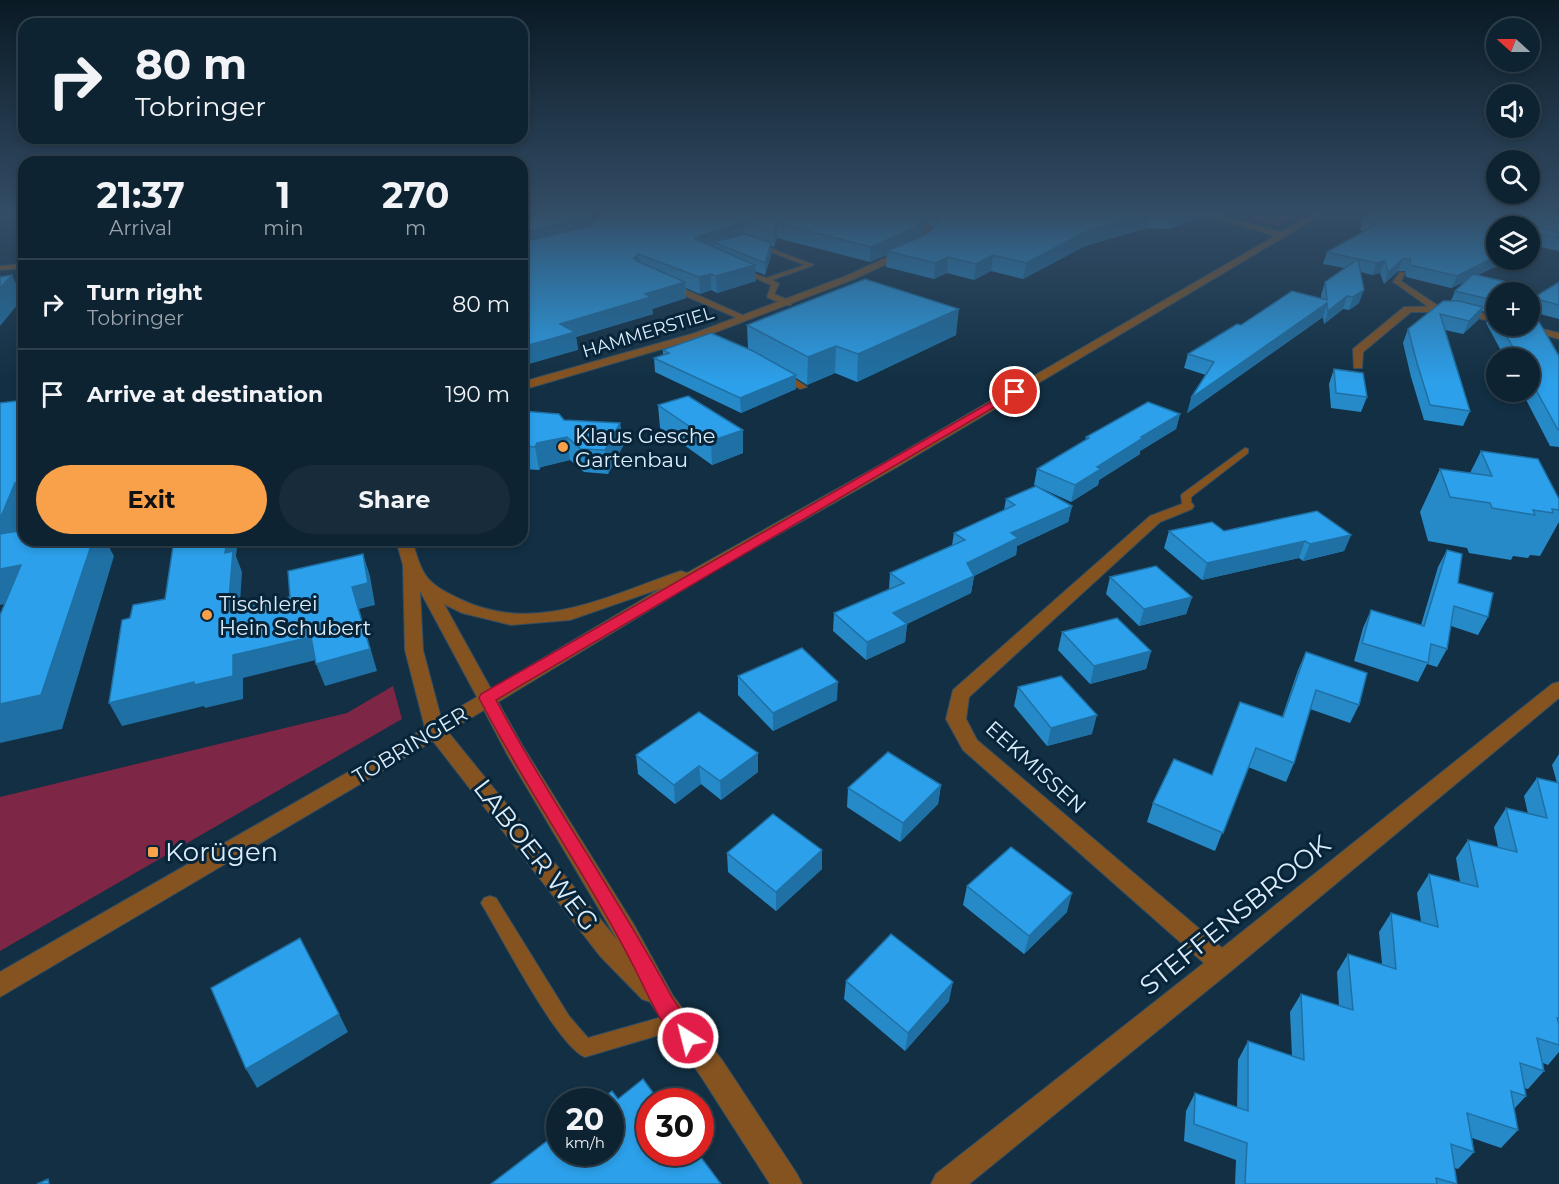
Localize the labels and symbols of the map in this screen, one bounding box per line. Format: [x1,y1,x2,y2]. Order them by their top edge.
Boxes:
north arrow [1486,18,1540,72]
street label: HAMMERSTIEL [580,301,717,362]
pin [989,366,1040,417]
place label: Klaus Gesche Gartenbau [575,423,716,472]
marker: Klaus Gesche Gartenbau [556,440,570,454]
place label: Tischlerei Hein Schubert [219,591,371,640]
marker: Tischlerei Hein Schubert [200,608,214,622]
street label: TOBRINGER [348,701,472,789]
street label: EEKMISSEN [981,715,1091,819]
street label: LABOER WEG [467,773,605,937]
street label: STEFFENSBROOK [1133,828,1337,1002]
place label: Korügen [165,836,278,868]
marker: Korügen [146,845,160,859]
position arrow [656,1006,720,1070]
speed limit sign: 30 [636,1088,714,1166]

